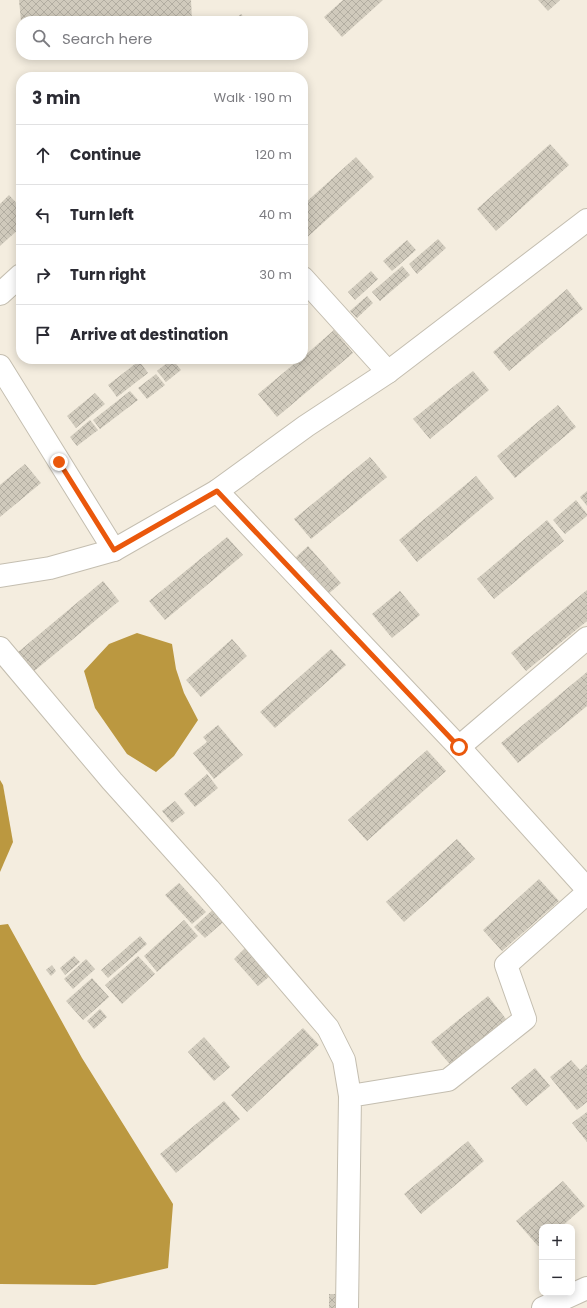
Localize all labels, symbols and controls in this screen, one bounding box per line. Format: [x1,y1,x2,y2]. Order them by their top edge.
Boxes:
search box [16,16,308,60]
icon: search [30,27,52,49]
text: Search here [62,28,152,49]
text: 3 min [32,86,80,110]
text: Walk · 190 m [214,88,292,107]
icon: ahead [32,144,54,166]
text: Continue [70,144,141,165]
text: 120 m [255,145,292,164]
icon: left [32,204,54,226]
text: Turn left [70,204,134,225]
text: 40 m [259,205,292,224]
icon: right [32,264,54,286]
text: Turn right [70,264,146,285]
text: 30 m [259,265,292,284]
icon: arrive [32,324,54,346]
text: Arrive at destination [70,324,228,345]
route end [50,453,68,471]
route start [450,738,468,756]
map controls [539,1224,575,1296]
button: + [539,1224,575,1260]
button: − [539,1260,575,1296]

